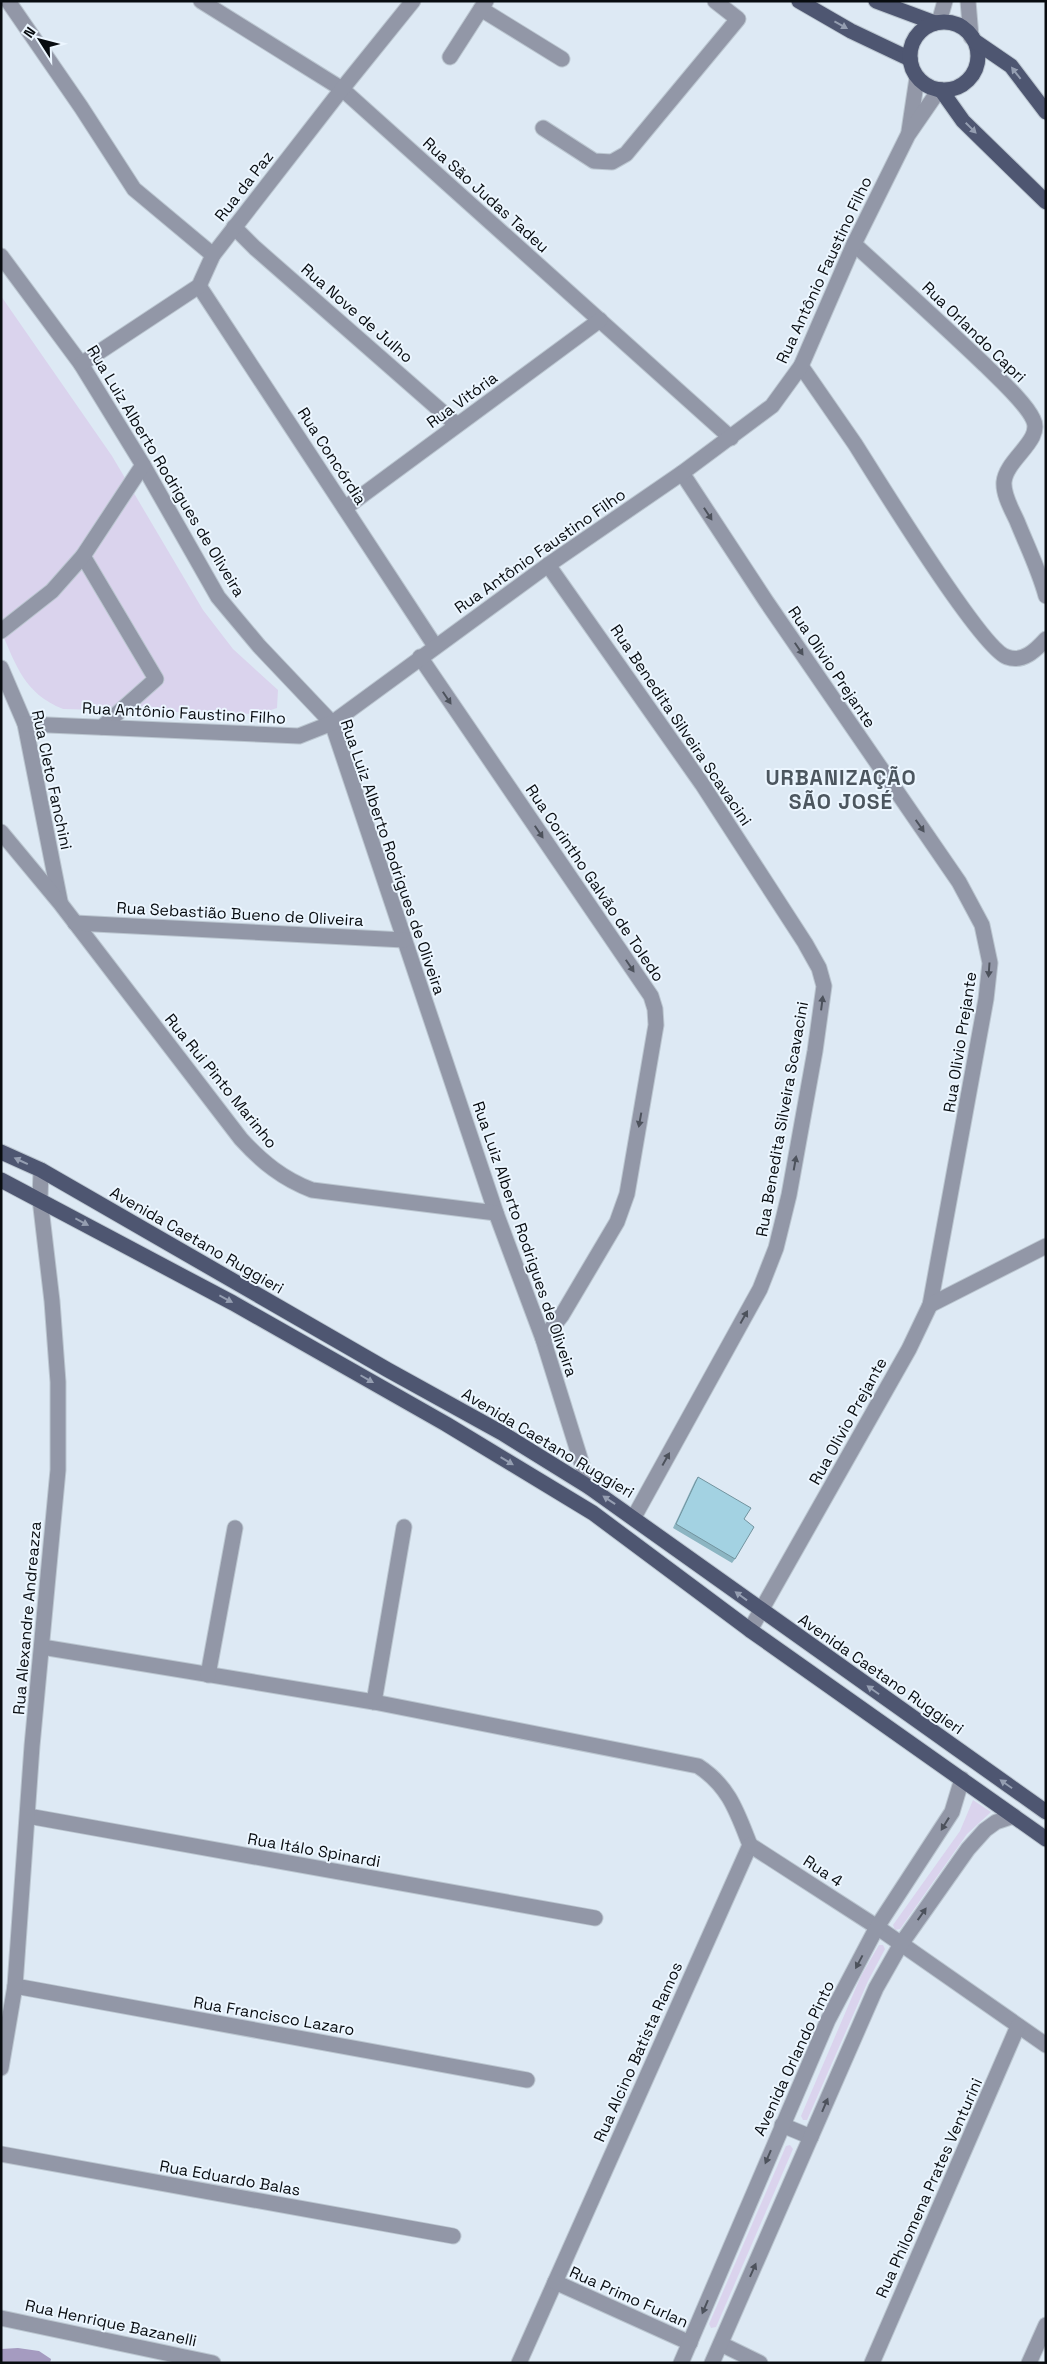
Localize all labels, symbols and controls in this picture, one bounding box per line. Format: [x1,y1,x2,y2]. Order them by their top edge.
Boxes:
north arrow [15,15,65,65]
one-way arrow [834,21,849,29]
text: N [19,23,40,41]
one-way arrow [1011,67,1022,80]
one-way arrow [965,122,977,134]
street label: Rua São Judas Tadeu [418,133,554,257]
street label: Rua da Paz [210,147,278,225]
street label: Rua Antônio Faustino Filho [771,173,877,367]
street label: Rua Nove de Julho [297,259,417,367]
street label: Rua Orlando Capri [917,277,1031,387]
street label: Rua Luiz Alberto Rodrigues de Oliveira [82,341,250,601]
street label: Rua Vitória [422,367,502,433]
street label: Rua Concórdia [293,403,371,509]
street label: Rua Antônio Faustino Filho [450,484,630,618]
one-way arrow [704,507,713,520]
street label: Rua Olivio Prejante [783,602,881,732]
street label: Rua Benedita Silveira Scavacini [606,620,756,830]
one-way arrow [794,642,803,656]
one-way arrow [443,691,452,704]
street label: Rua Antônio Faustino Filho [82,697,286,729]
street label: Rua Cleto Fanchini [27,708,77,852]
street label: Rua Luiz Alberto Rodrigues de Oliveira [336,716,450,998]
district label: URBANIZAÇÃO SÃO JOSÉ [765,764,917,815]
street label: Rua Corintho Galvão de Toledo [521,780,669,986]
one-way arrow [915,819,925,833]
one-way arrow [534,825,544,839]
street label: Rua Sebastião Bueno de Oliveira [116,897,364,931]
one-way arrow [625,959,635,973]
one-way arrow [985,962,993,978]
street label: Rua Olivio Prejante [938,970,982,1114]
one-way arrow [818,995,826,1011]
street label: Rua Benedita Silveira Scavacini [751,1000,813,1238]
street label: Rua Rui Pinto Marinho [160,1009,282,1153]
street label: Rua Luiz Alberto Rodrigues de Oliveira [468,1098,582,1380]
one-way arrow [635,1112,643,1128]
one-way arrow [791,1155,799,1171]
one-way arrow [14,1157,28,1165]
street label: Avenida Caetano Ruggieri [106,1182,288,1298]
one-way arrow [75,1218,90,1226]
one-way arrow [219,1294,232,1303]
one-way arrow [740,1310,749,1323]
street label: Rua Olivio Prejante [804,1354,892,1488]
one-way arrow [360,1375,374,1383]
street label: Avenida Caetano Ruggieri [458,1383,638,1503]
one-way arrow [662,1451,670,1466]
one-way arrow [501,1456,514,1465]
one-way arrow [603,1495,616,1505]
street label: Rua Alexandre Andreazza [8,1520,46,1716]
one-way arrow [735,1590,748,1601]
street label: Avenida Caetano Ruggieri [794,1609,968,1739]
one-way arrow [867,1685,880,1695]
one-way arrow [999,1779,1013,1789]
one-way arrow [940,1818,949,1831]
street label: Rua Itálo Spinardi [246,1828,382,1872]
street label: Rua 4 [799,1850,847,1892]
one-way arrow [917,1907,927,1921]
one-way arrow [854,1956,863,1969]
street label: Rua Alcino Batista Ramos [589,1959,687,2145]
street label: Avenida Orlando Pinto [749,1977,839,2139]
street label: Rua Francisco Lazaro [192,1991,356,2041]
street label: Rua Philomena Prates Venturini [871,2075,987,2301]
one-way arrow [821,2098,829,2112]
one-way arrow [764,2150,772,2164]
street label: Rua Eduardo Balas [158,2155,302,2201]
street label: Rua Primo Furlan [566,2261,692,2333]
one-way arrow [749,2263,757,2277]
street label: Rua Henrique Bazanelli [23,2295,199,2351]
one-way arrow [701,2300,709,2315]

